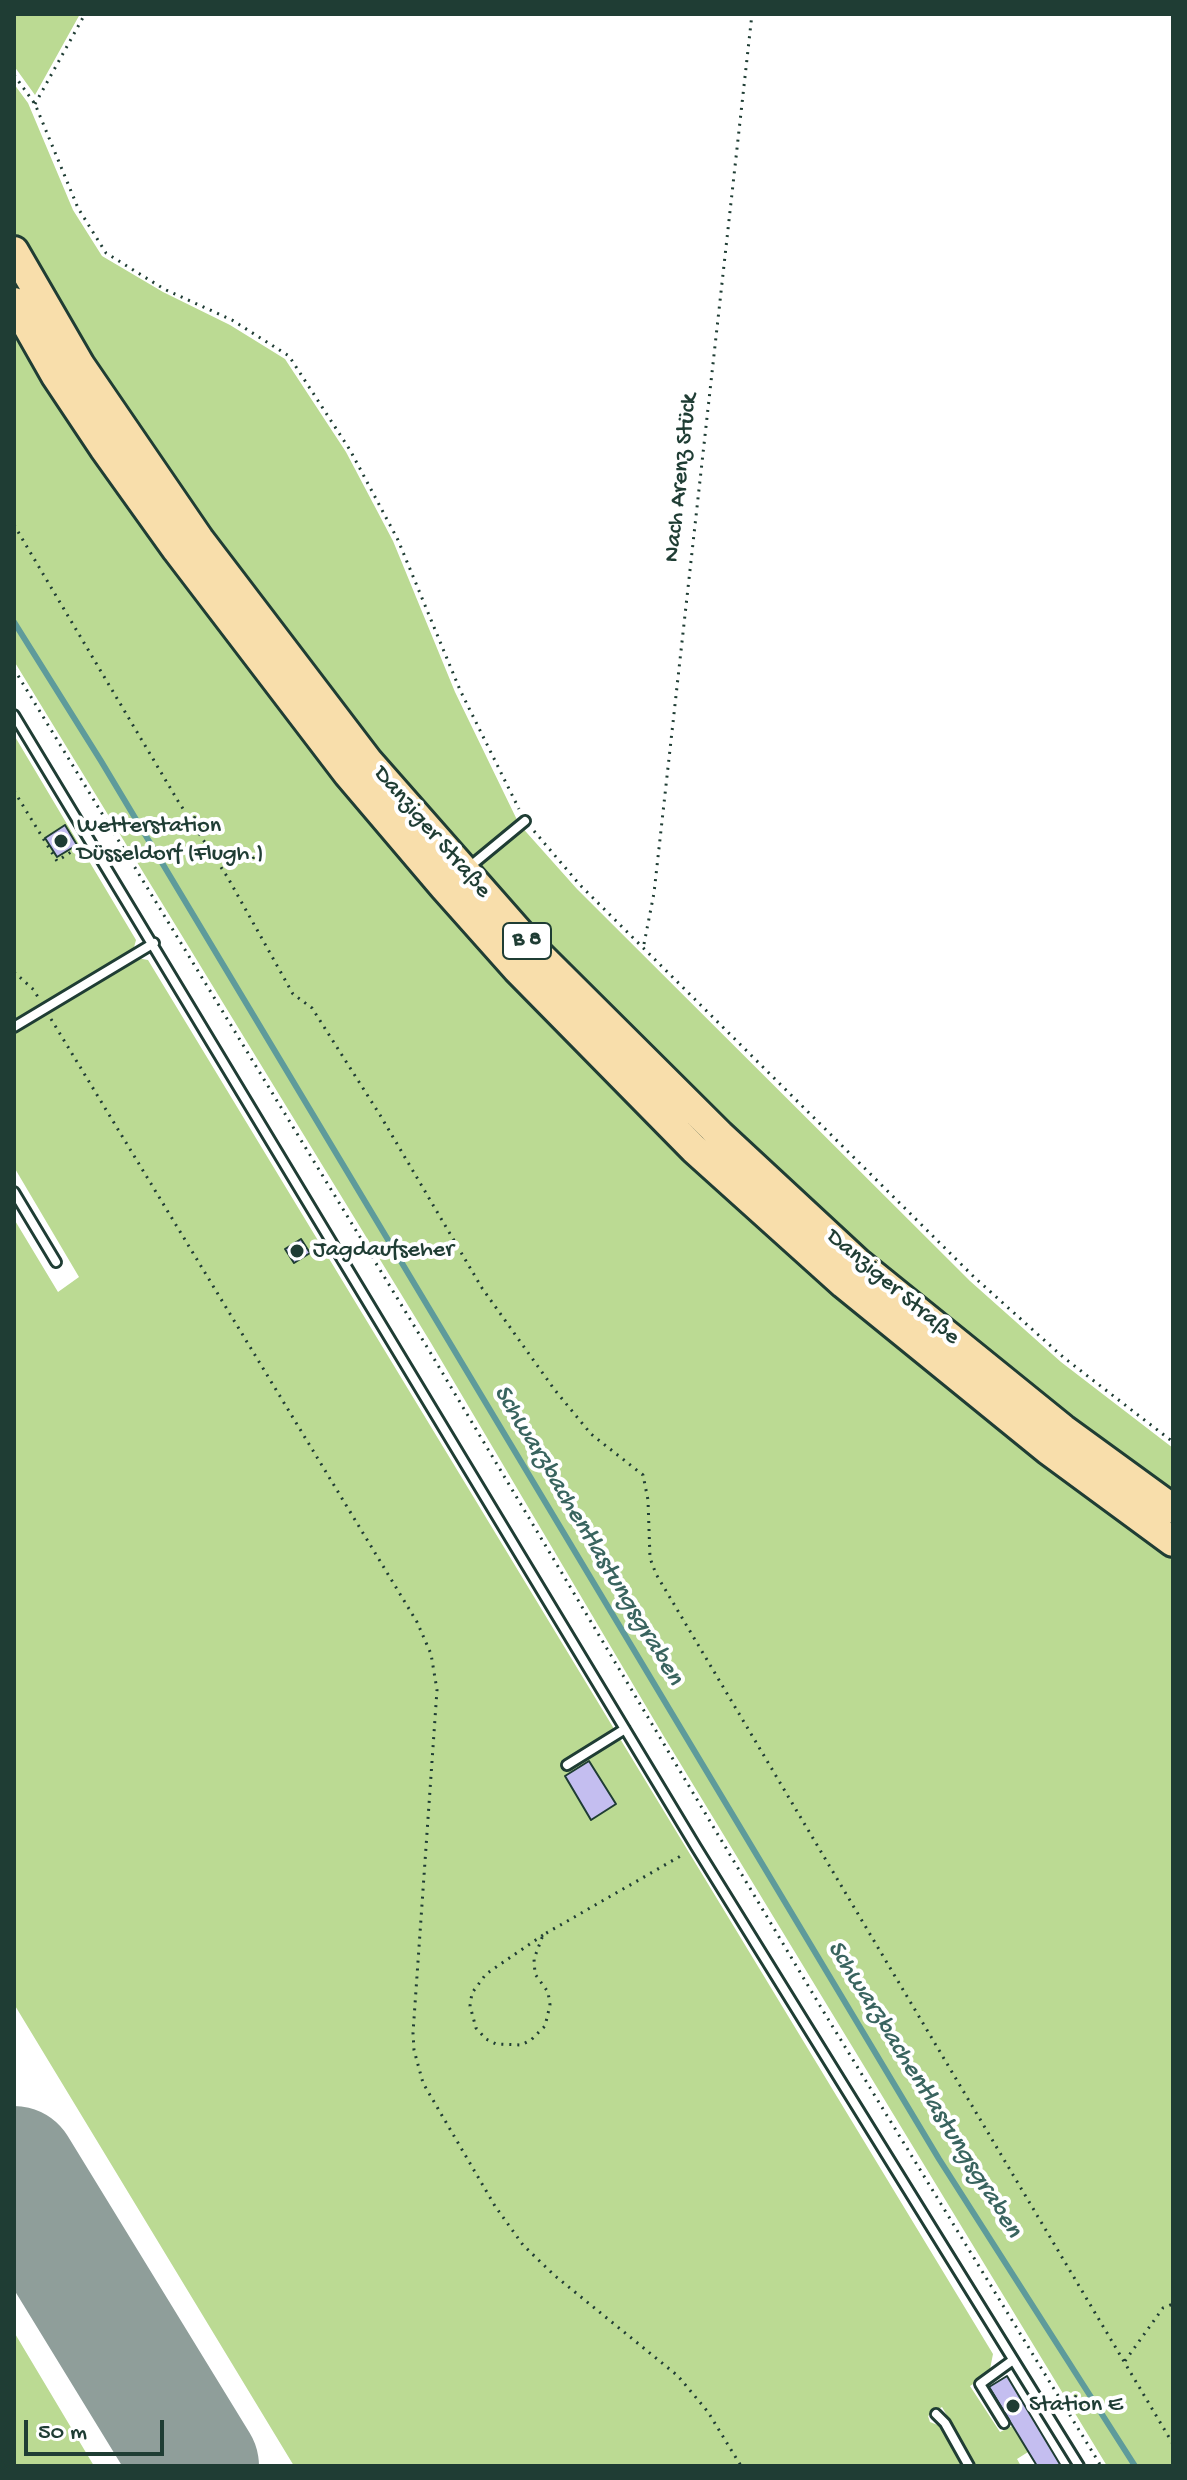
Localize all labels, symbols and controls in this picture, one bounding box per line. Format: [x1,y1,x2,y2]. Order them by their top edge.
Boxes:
street label: Nach Arenz Stück [659,392,705,564]
street label: Danziger Straße [366,761,496,905]
place label: Wetterstation Düsseldorf (Flugh.) [77,813,264,869]
marker: Wetterstation Düsseldorf (Flugh.) [52,832,70,850]
road number: B 8 [503,923,551,959]
street label: Danziger Straße [819,1224,965,1352]
place label: Jagdaufseher [313,1237,454,1265]
marker: Jagdaufseher [288,1242,306,1260]
water label: Schwarzbachentlastungsgraben [485,1380,689,1692]
water label: Schwarzbachentlastungsgraben [818,1936,1028,2244]
place label: Station E [1029,2392,1123,2420]
marker: Station E [1004,2397,1022,2415]
scale bar [28,2404,168,2454]
text: 50 m [38,2419,87,2448]

